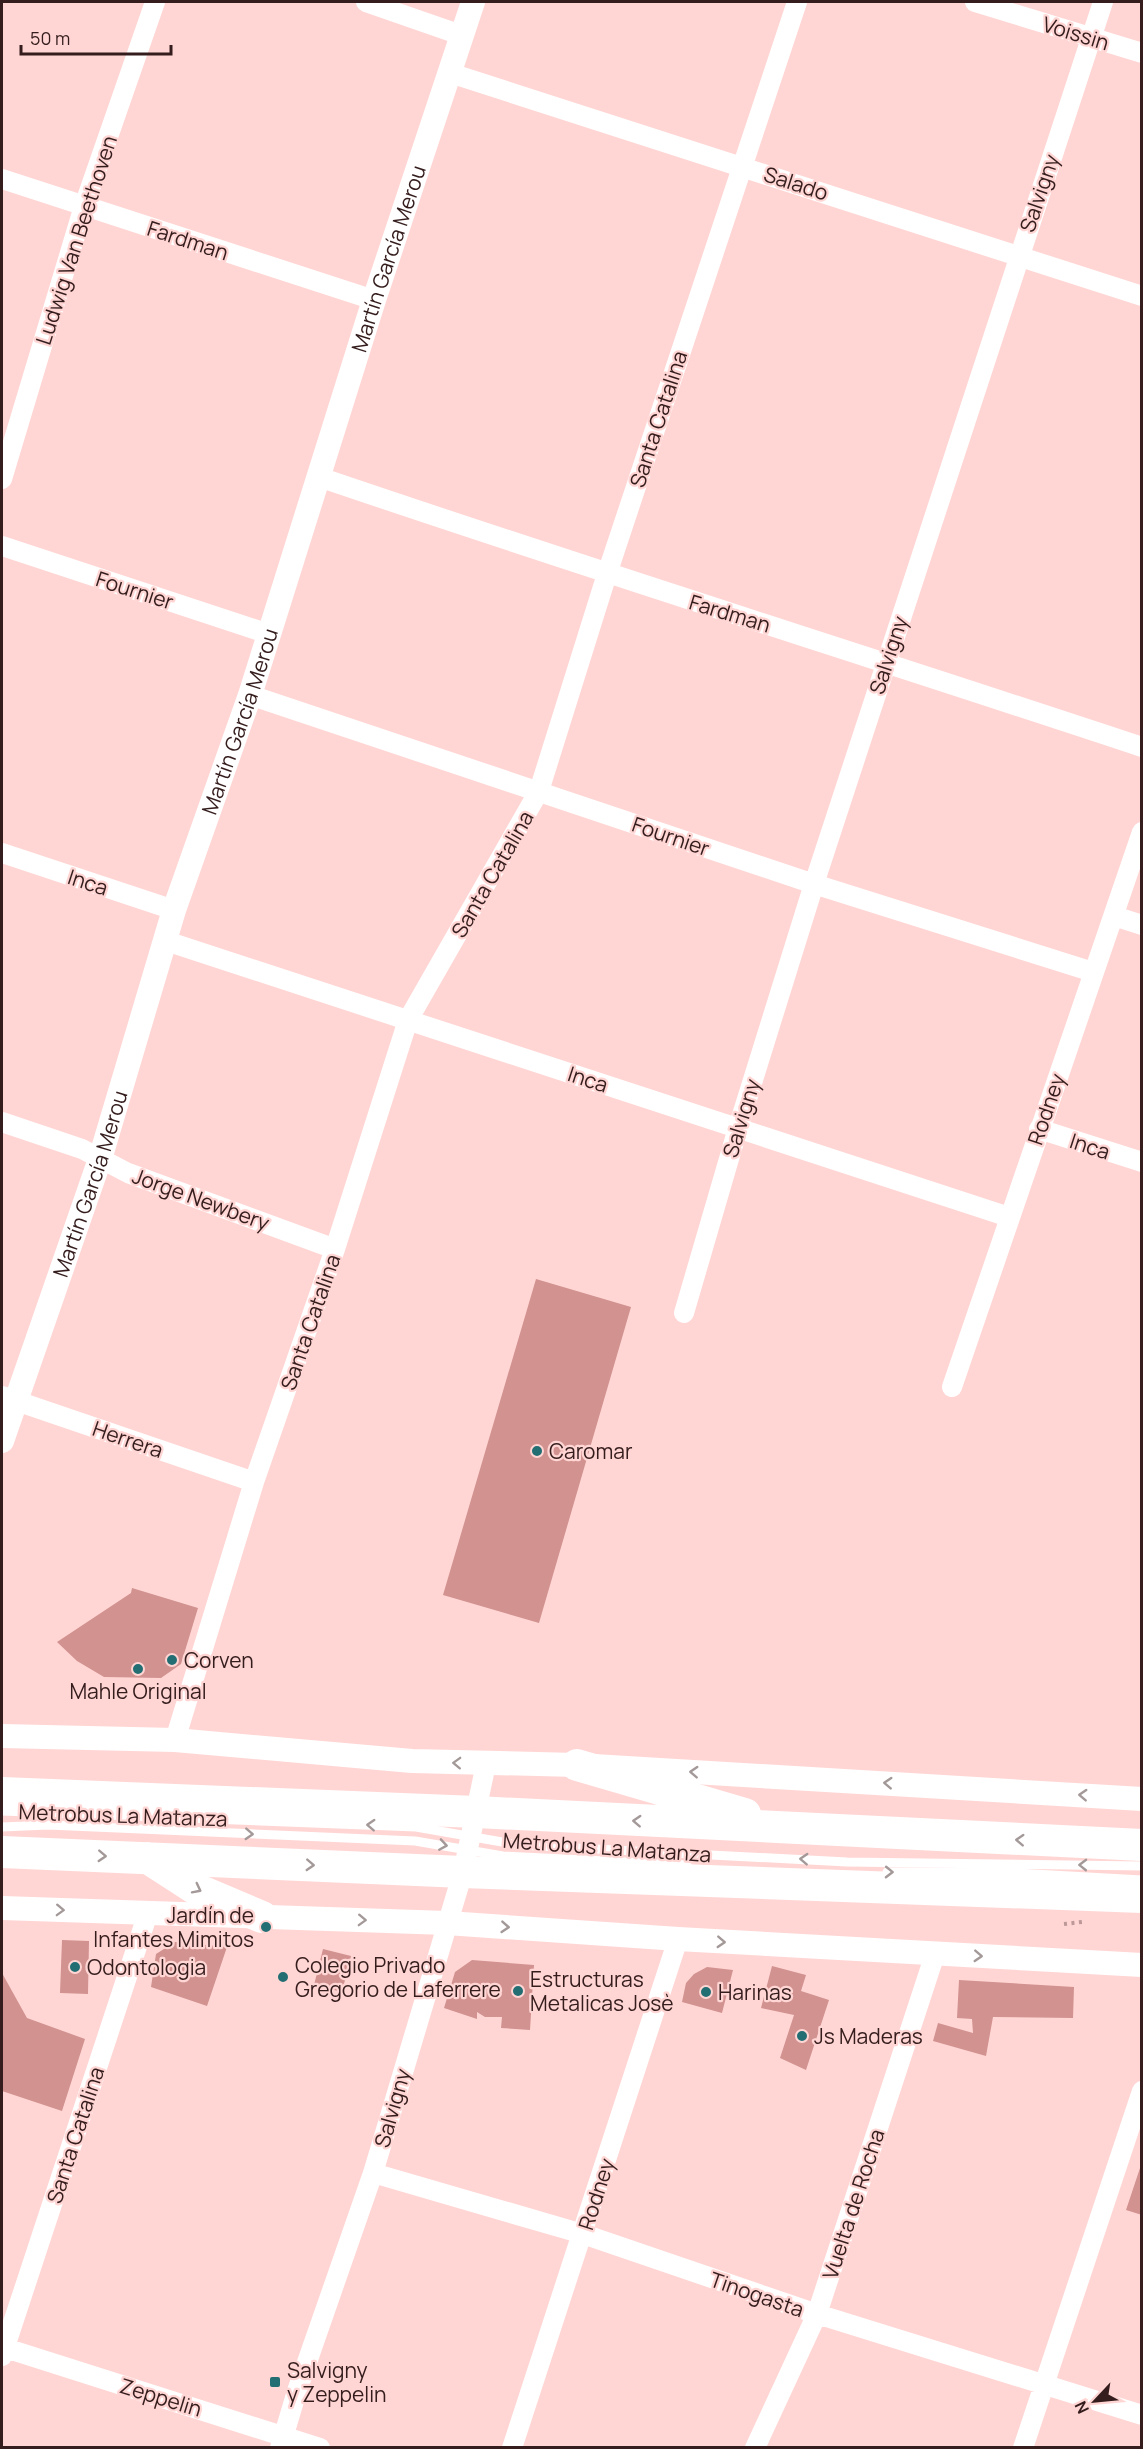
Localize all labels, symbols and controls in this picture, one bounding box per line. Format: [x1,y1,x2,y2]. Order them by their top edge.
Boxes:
street label: Voissin [1039,10,1113,56]
scale bar [21,18,171,56]
text: 50 m [30,26,70,50]
street label: Ludwig Van Beethoven [29,132,123,348]
street label: Salvigny [1013,150,1065,236]
street label: Salado [760,159,832,207]
street label: Martín García Merou [344,162,432,356]
street label: Fardman [144,214,232,266]
street label: Santa Catalina [623,347,693,491]
street label: Fournier [93,564,178,616]
street label: Fardman [686,587,774,639]
street label: Salvigny [862,612,914,698]
street label: Martín García Merou [195,625,284,818]
street label: Santa Catalina [444,805,540,943]
street label: Fournier [629,810,714,862]
street label: Inca [64,862,112,902]
street label: Inca [564,1059,612,1099]
street label: Rodney [1021,1070,1071,1148]
street label: Salvigny [716,1075,766,1161]
street label: Martín García Merou [46,1087,134,1281]
street label: Inca [1066,1126,1114,1166]
street label: Jorge Newbery [129,1161,273,1237]
street label: Santa Catalina [274,1250,346,1394]
street label: Herrera [89,1414,167,1464]
place label: Caromar [549,1437,633,1465]
marker: Caromar [530,1444,544,1458]
place label: Corven [184,1646,254,1674]
marker: Corven [165,1653,179,1667]
marker: Mahle Original [131,1662,145,1676]
place label: Mahle Original [69,1677,207,1705]
one-way arrow [453,1756,462,1769]
one-way arrow [689,1766,698,1779]
one-way arrow [884,1777,893,1790]
one-way arrow [1079,1789,1088,1802]
street label: Metrobus La Matanza [18,1797,228,1833]
one-way arrow [632,1814,641,1827]
one-way arrow [367,1819,376,1832]
street label: Metrobus La Matanza [502,1826,712,1868]
one-way arrow [244,1828,253,1841]
one-way arrow [1016,1833,1025,1846]
one-way arrow [439,1839,448,1851]
one-way arrow [97,1850,106,1862]
one-way arrow [800,1853,809,1866]
one-way arrow [306,1859,315,1872]
one-way arrow [1079,1859,1088,1871]
one-way arrow [884,1866,893,1878]
one-way arrow [190,1881,201,1893]
place label: Jardín de Infantes Mimitos [93,1901,254,1953]
one-way arrow [55,1904,64,1917]
one-way arrow [358,1914,367,1927]
marker: Jardín de Infantes Mimitos [259,1920,273,1934]
one-way arrow [501,1921,510,1934]
one-way arrow [716,1935,725,1948]
one-way arrow [974,1950,983,1963]
place label: Colegio Privado Gregorio de Laferrere [295,1951,501,2003]
place label: Odontologia [87,1953,206,1981]
marker: Odontologia [68,1960,82,1974]
place label: Estructuras Metalicas Josè [530,1965,674,2017]
marker: Colegio Privado Gregorio de Laferrere [276,1970,290,1984]
place label: Harinas [718,1978,792,2006]
marker: Estructuras Metalicas Josè [511,1984,525,1998]
marker: Harinas [699,1985,713,1999]
place label: Js Maderas [814,2022,923,2050]
marker: Js Maderas [795,2029,809,2043]
street label: Santa Catalina [40,2063,110,2207]
street label: Salvigny [367,2065,417,2151]
street label: Vuelta de Rocha [816,2125,890,2283]
street label: Rodney [571,2155,621,2233]
street label: Tinogasta [706,2265,808,2323]
place label: Salvigny y Zeppelin [287,2356,387,2408]
street label: Zeppelin [117,2371,205,2423]
north arrow [1065,2371,1125,2431]
marker: Salvigny y Zeppelin [268,2375,282,2389]
text: N [1069,2398,1094,2418]

